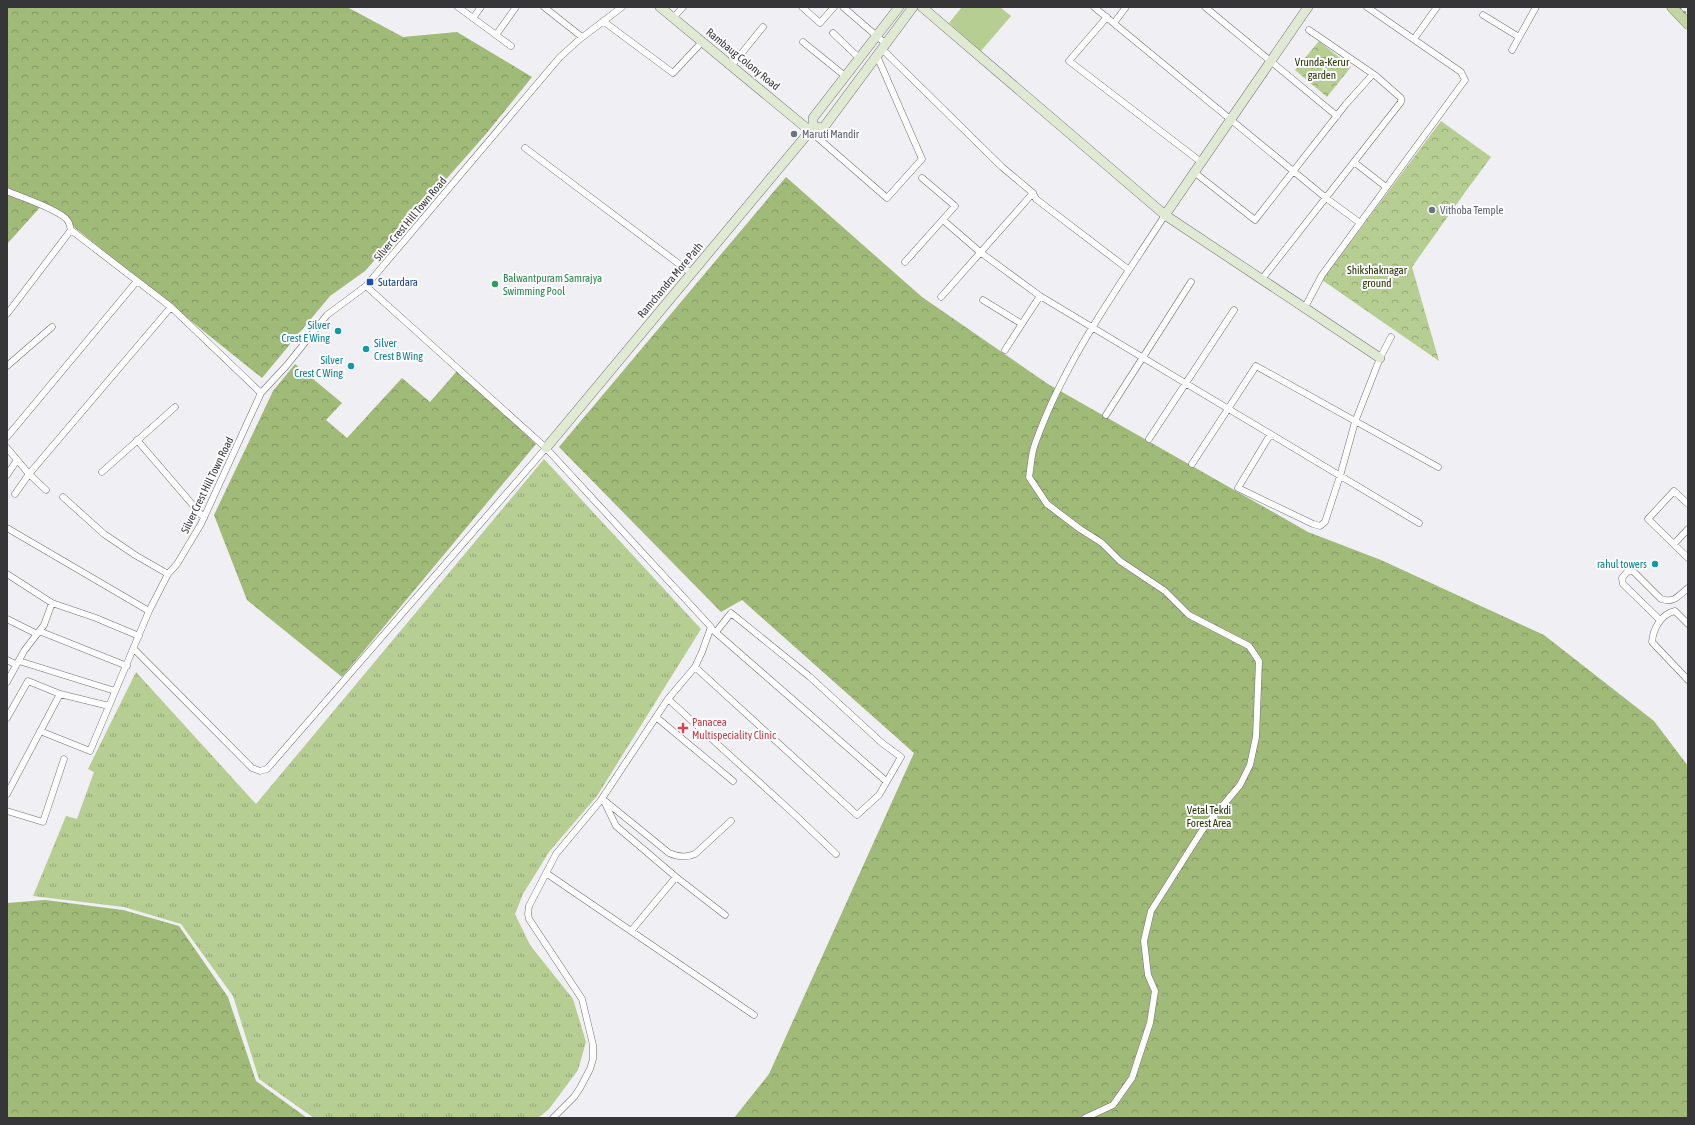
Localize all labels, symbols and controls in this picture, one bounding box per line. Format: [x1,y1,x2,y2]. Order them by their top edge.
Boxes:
street label: Rambaug Colony Road [704,26,782,92]
park label: Vrunda-Kerur garden [1295,56,1350,81]
place label: Maruti Mandir [802,128,860,140]
marker: Maruti Mandir [789,129,799,139]
street label: Silver Crest Hill Town Road [371,175,449,263]
place label: Vithoba Temple [1440,204,1504,216]
marker: Vithoba Temple [1427,205,1437,215]
street label: Ramchandra More Path [635,240,705,320]
park label: Shikshaknagar ground [1347,264,1408,289]
place label: Balwantpuram Samrajya Swimming Pool [503,272,602,297]
place label: Sutardara [378,276,418,288]
marker: Sutardara [365,277,375,287]
marker: Balwantpuram Samrajya Swimming Pool [490,279,500,289]
place label: Silver Crest E Wing [281,319,331,344]
marker: Silver Crest E Wing [333,326,343,336]
place label: Silver Crest B Wing [374,337,423,362]
marker: Silver Crest B Wing [361,344,371,354]
place label: Silver Crest C Wing [294,354,344,379]
marker: Silver Crest C Wing [346,361,356,371]
street label: Silver Crest Hill Town Road [178,435,236,535]
place label: rahul towers [1597,558,1647,570]
marker: rahul towers [1650,559,1660,569]
place label: Panacea Multispeciality Clinic [692,716,777,741]
marker: Panacea Multispeciality Clinic [677,722,689,734]
park label: Vetal Tekdi Forest Area [1187,804,1231,829]

